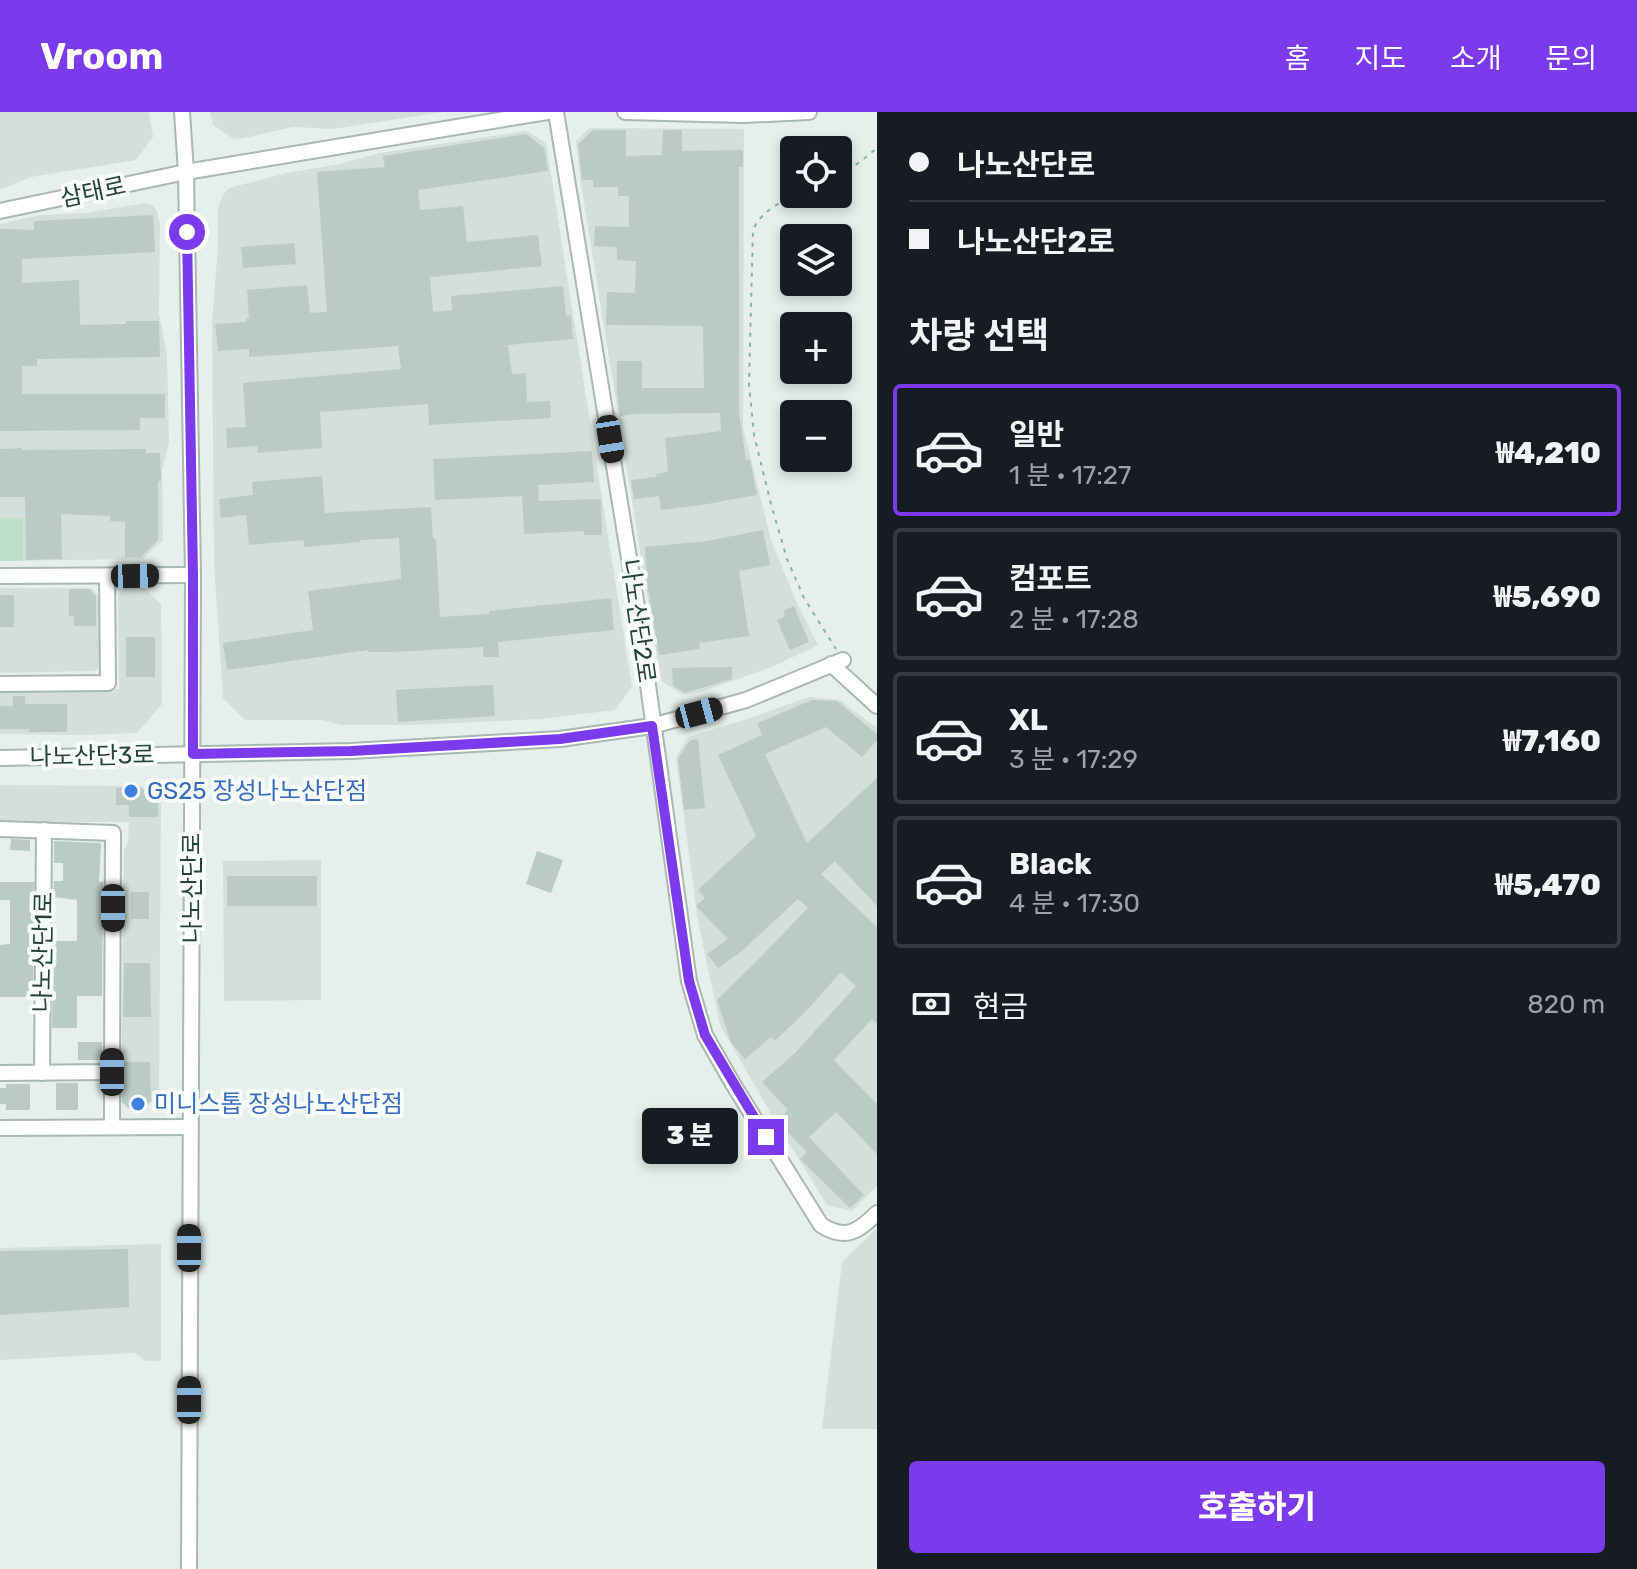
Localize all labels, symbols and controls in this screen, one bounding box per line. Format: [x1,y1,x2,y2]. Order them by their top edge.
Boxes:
text: Vroom [40,33,163,79]
text: 홈 [1285,42,1310,75]
text: 지도 [1354,42,1406,75]
text: 소개 [1450,42,1501,75]
text: 문의 [1545,42,1597,75]
map controls [780,136,852,472]
button: locate [780,136,852,208]
text: 나노산단로 [957,147,1095,183]
street label: 삼태로 [58,171,128,213]
route start [169,214,205,250]
button: layers [780,224,852,296]
text: 나노산단2로 [957,224,1115,260]
button: + [780,312,852,384]
text: 차량 선택 [909,314,1049,357]
button: − [780,400,852,472]
car [594,413,626,465]
icon: car [913,414,985,486]
text: 일반 [1009,417,1064,453]
text: ₩4,210 [1496,435,1601,471]
text: 1 분 · 17:27 [1009,460,1131,491]
street label: 나노산단2로 [615,557,661,685]
icon: car [913,558,985,630]
text: 컴포트 [1009,561,1092,597]
car [111,564,159,588]
text: ₩5,690 [1493,579,1601,615]
text: 2 분 · 17:28 [1009,604,1139,635]
car [673,695,725,731]
icon: car [913,702,985,774]
text: XL [1009,702,1048,738]
text: ₩7,160 [1503,723,1601,759]
street label: 나노산단3로 [29,741,155,771]
text: 3 분 · 17:29 [1009,744,1138,775]
place label: GS25 장성나노산단점 [147,777,367,805]
marker: GS25 장성나노산단점 [122,782,140,800]
street label: 나노산단로 [178,833,206,943]
icon: car [913,846,985,918]
text: Black [1009,846,1092,882]
text: ₩5,470 [1495,867,1601,903]
car [101,884,125,932]
text: 4 분 · 17:30 [1009,888,1140,919]
street label: 나노산단1로 [28,891,58,1013]
icon: cash [909,982,953,1026]
text: 현금 [973,989,1028,1025]
text: 820 m [1527,989,1605,1020]
car [100,1048,124,1096]
place label: 미니스톱 장성나노산단점 [154,1090,403,1118]
marker: 미니스톱 장성나노산단점 [129,1095,147,1113]
callout: 3 분 [642,1109,738,1165]
route end [748,1119,784,1155]
text: 3 분 [667,1120,713,1151]
car [177,1224,201,1272]
car [177,1376,201,1424]
button: 호출하기 [909,1461,1605,1553]

